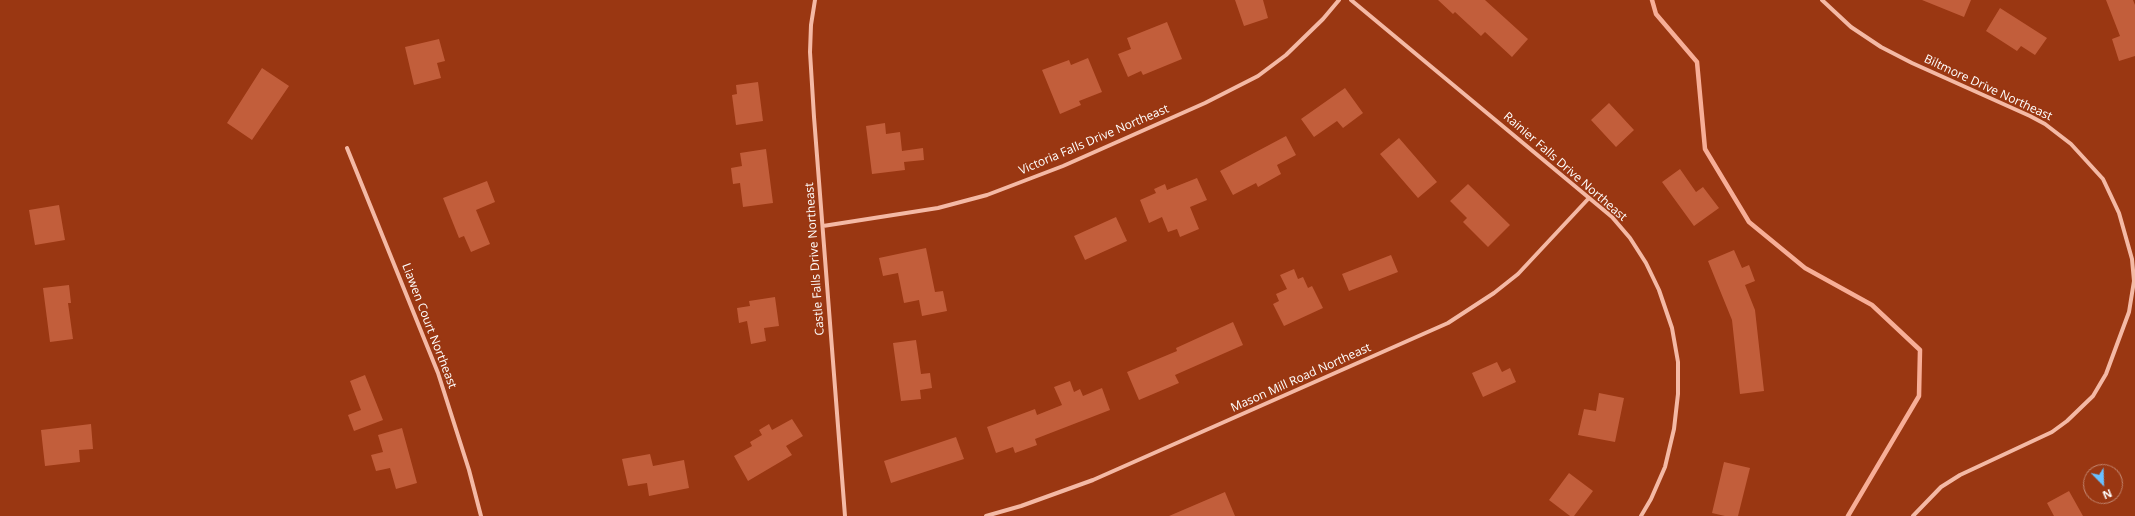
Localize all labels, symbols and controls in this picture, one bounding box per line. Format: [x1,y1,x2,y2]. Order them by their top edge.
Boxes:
street label: Biltmore Drive Northeast [1922,52,2054,124]
street label: Victoria Falls Drive Northeast [1017,102,1171,178]
street label: Rainier Falls Drive Northeast [1500,110,1630,224]
street label: Castle Falls Drive Northeast [802,182,828,336]
street label: Liawen Court Northeast [398,261,460,391]
street label: Mason Mill Road Northeast [1229,341,1373,415]
north arrow [2083,464,2123,504]
text: N [2100,486,2115,503]

